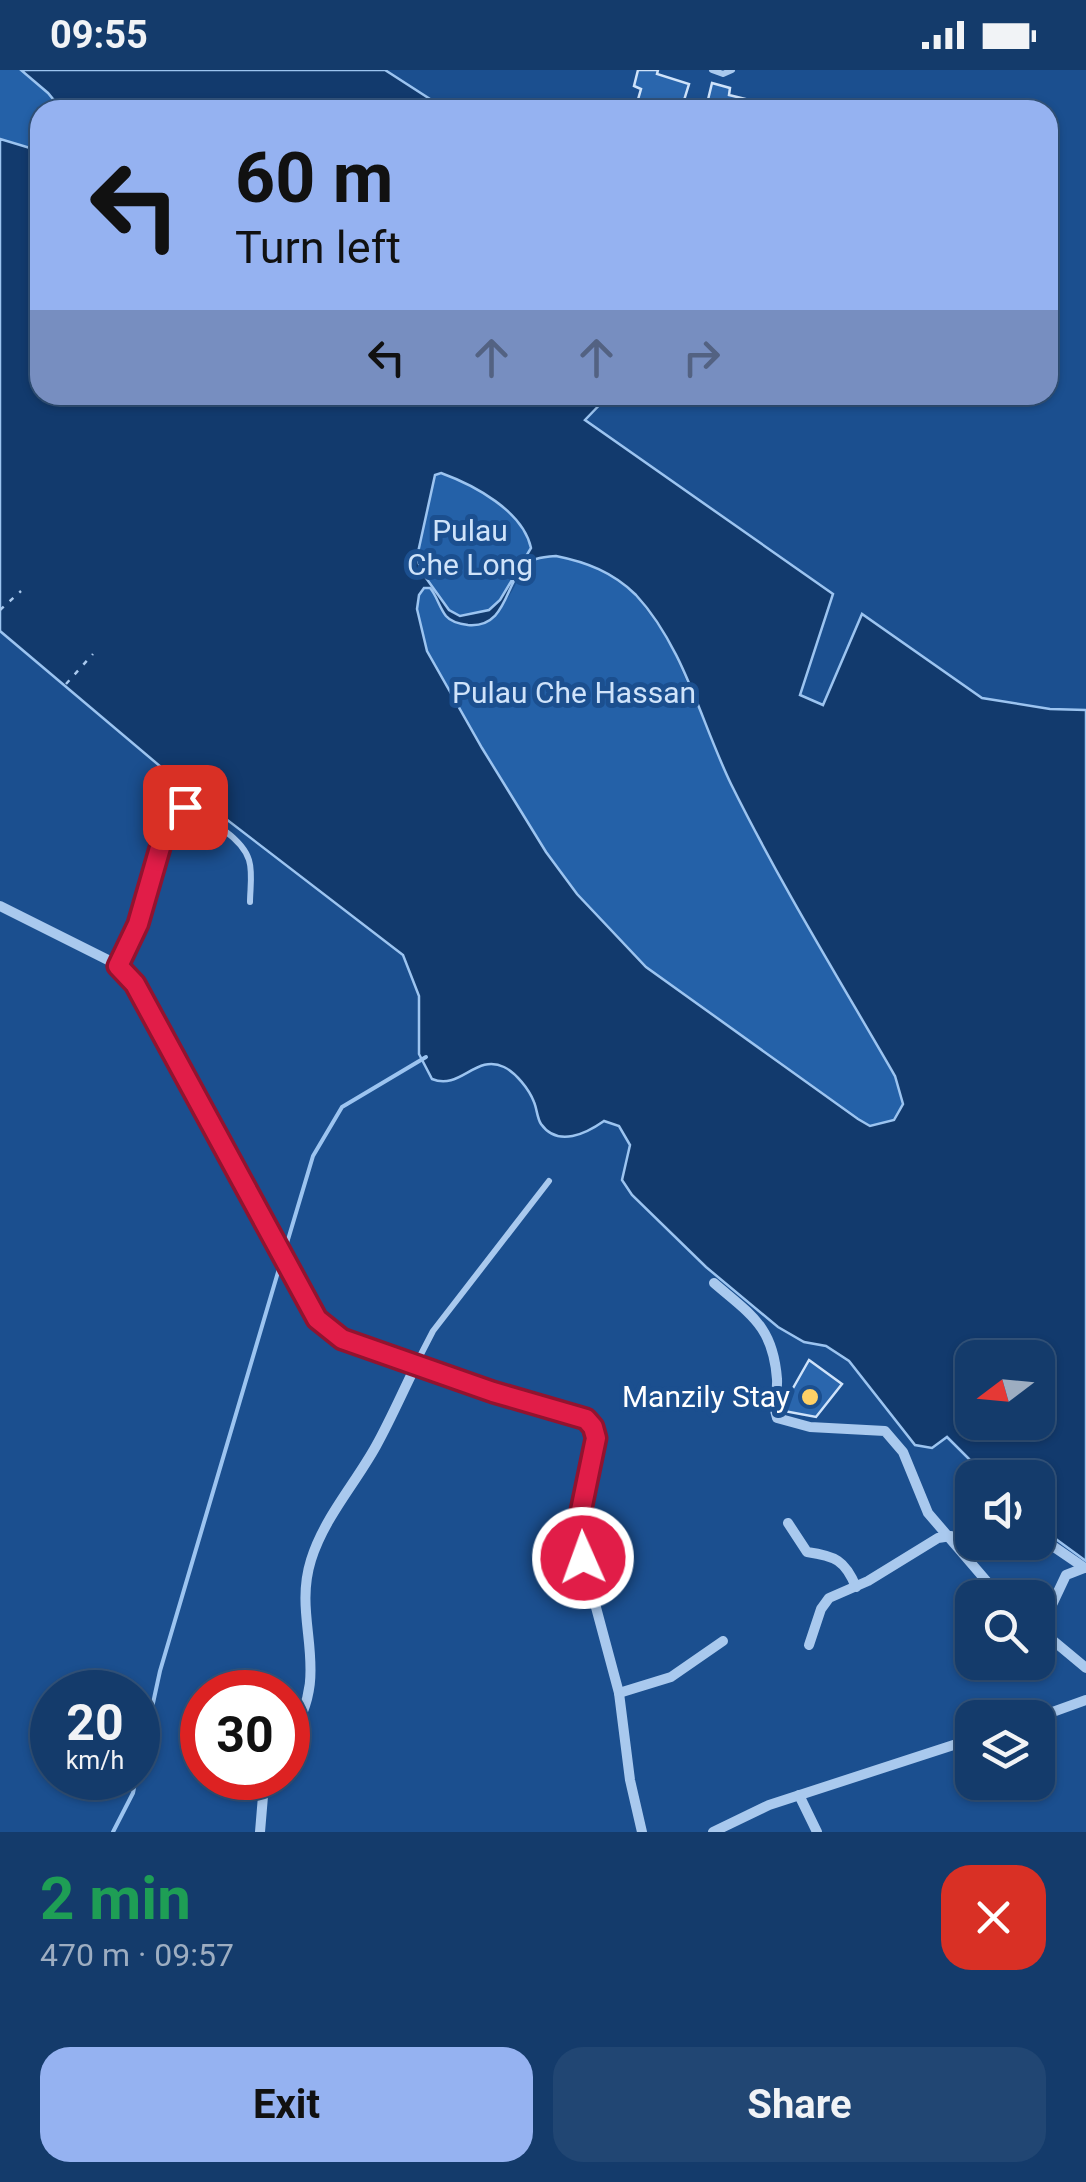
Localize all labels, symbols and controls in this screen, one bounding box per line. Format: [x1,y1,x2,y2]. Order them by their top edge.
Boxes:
text: 09:55 [50,13,148,57]
text: 60 m [235,137,393,219]
icon: left [70,140,200,270]
text: Turn left [235,221,401,274]
icon: left [359,330,414,385]
icon: ahead [464,330,519,385]
icon: ahead [569,330,624,385]
icon: right [674,330,729,385]
park label: Pulau Che Long [407,513,533,582]
park label: Pulau Che Hassan [452,675,696,710]
pin [143,765,228,850]
icon: arrive [158,780,213,835]
north arrow [955,1340,1055,1440]
map controls [955,1340,1055,1800]
place label: Manzily Stay [622,1379,790,1414]
marker: Manzily Stay [799,1386,821,1408]
button: sound [955,1460,1055,1560]
position arrow [531,1506,635,1610]
button: search [955,1580,1055,1680]
speed limit sign: 30 [180,1670,310,1800]
text: 20 [66,1694,124,1752]
button: layers [955,1700,1055,1800]
text: km/h [66,1746,124,1775]
text: 2 min [40,1863,191,1934]
button: close [941,1865,1046,1970]
text: 470 m · 09:57 [40,1936,234,1974]
button: Exit [40,2047,533,2162]
button: Share [553,2047,1046,2162]

